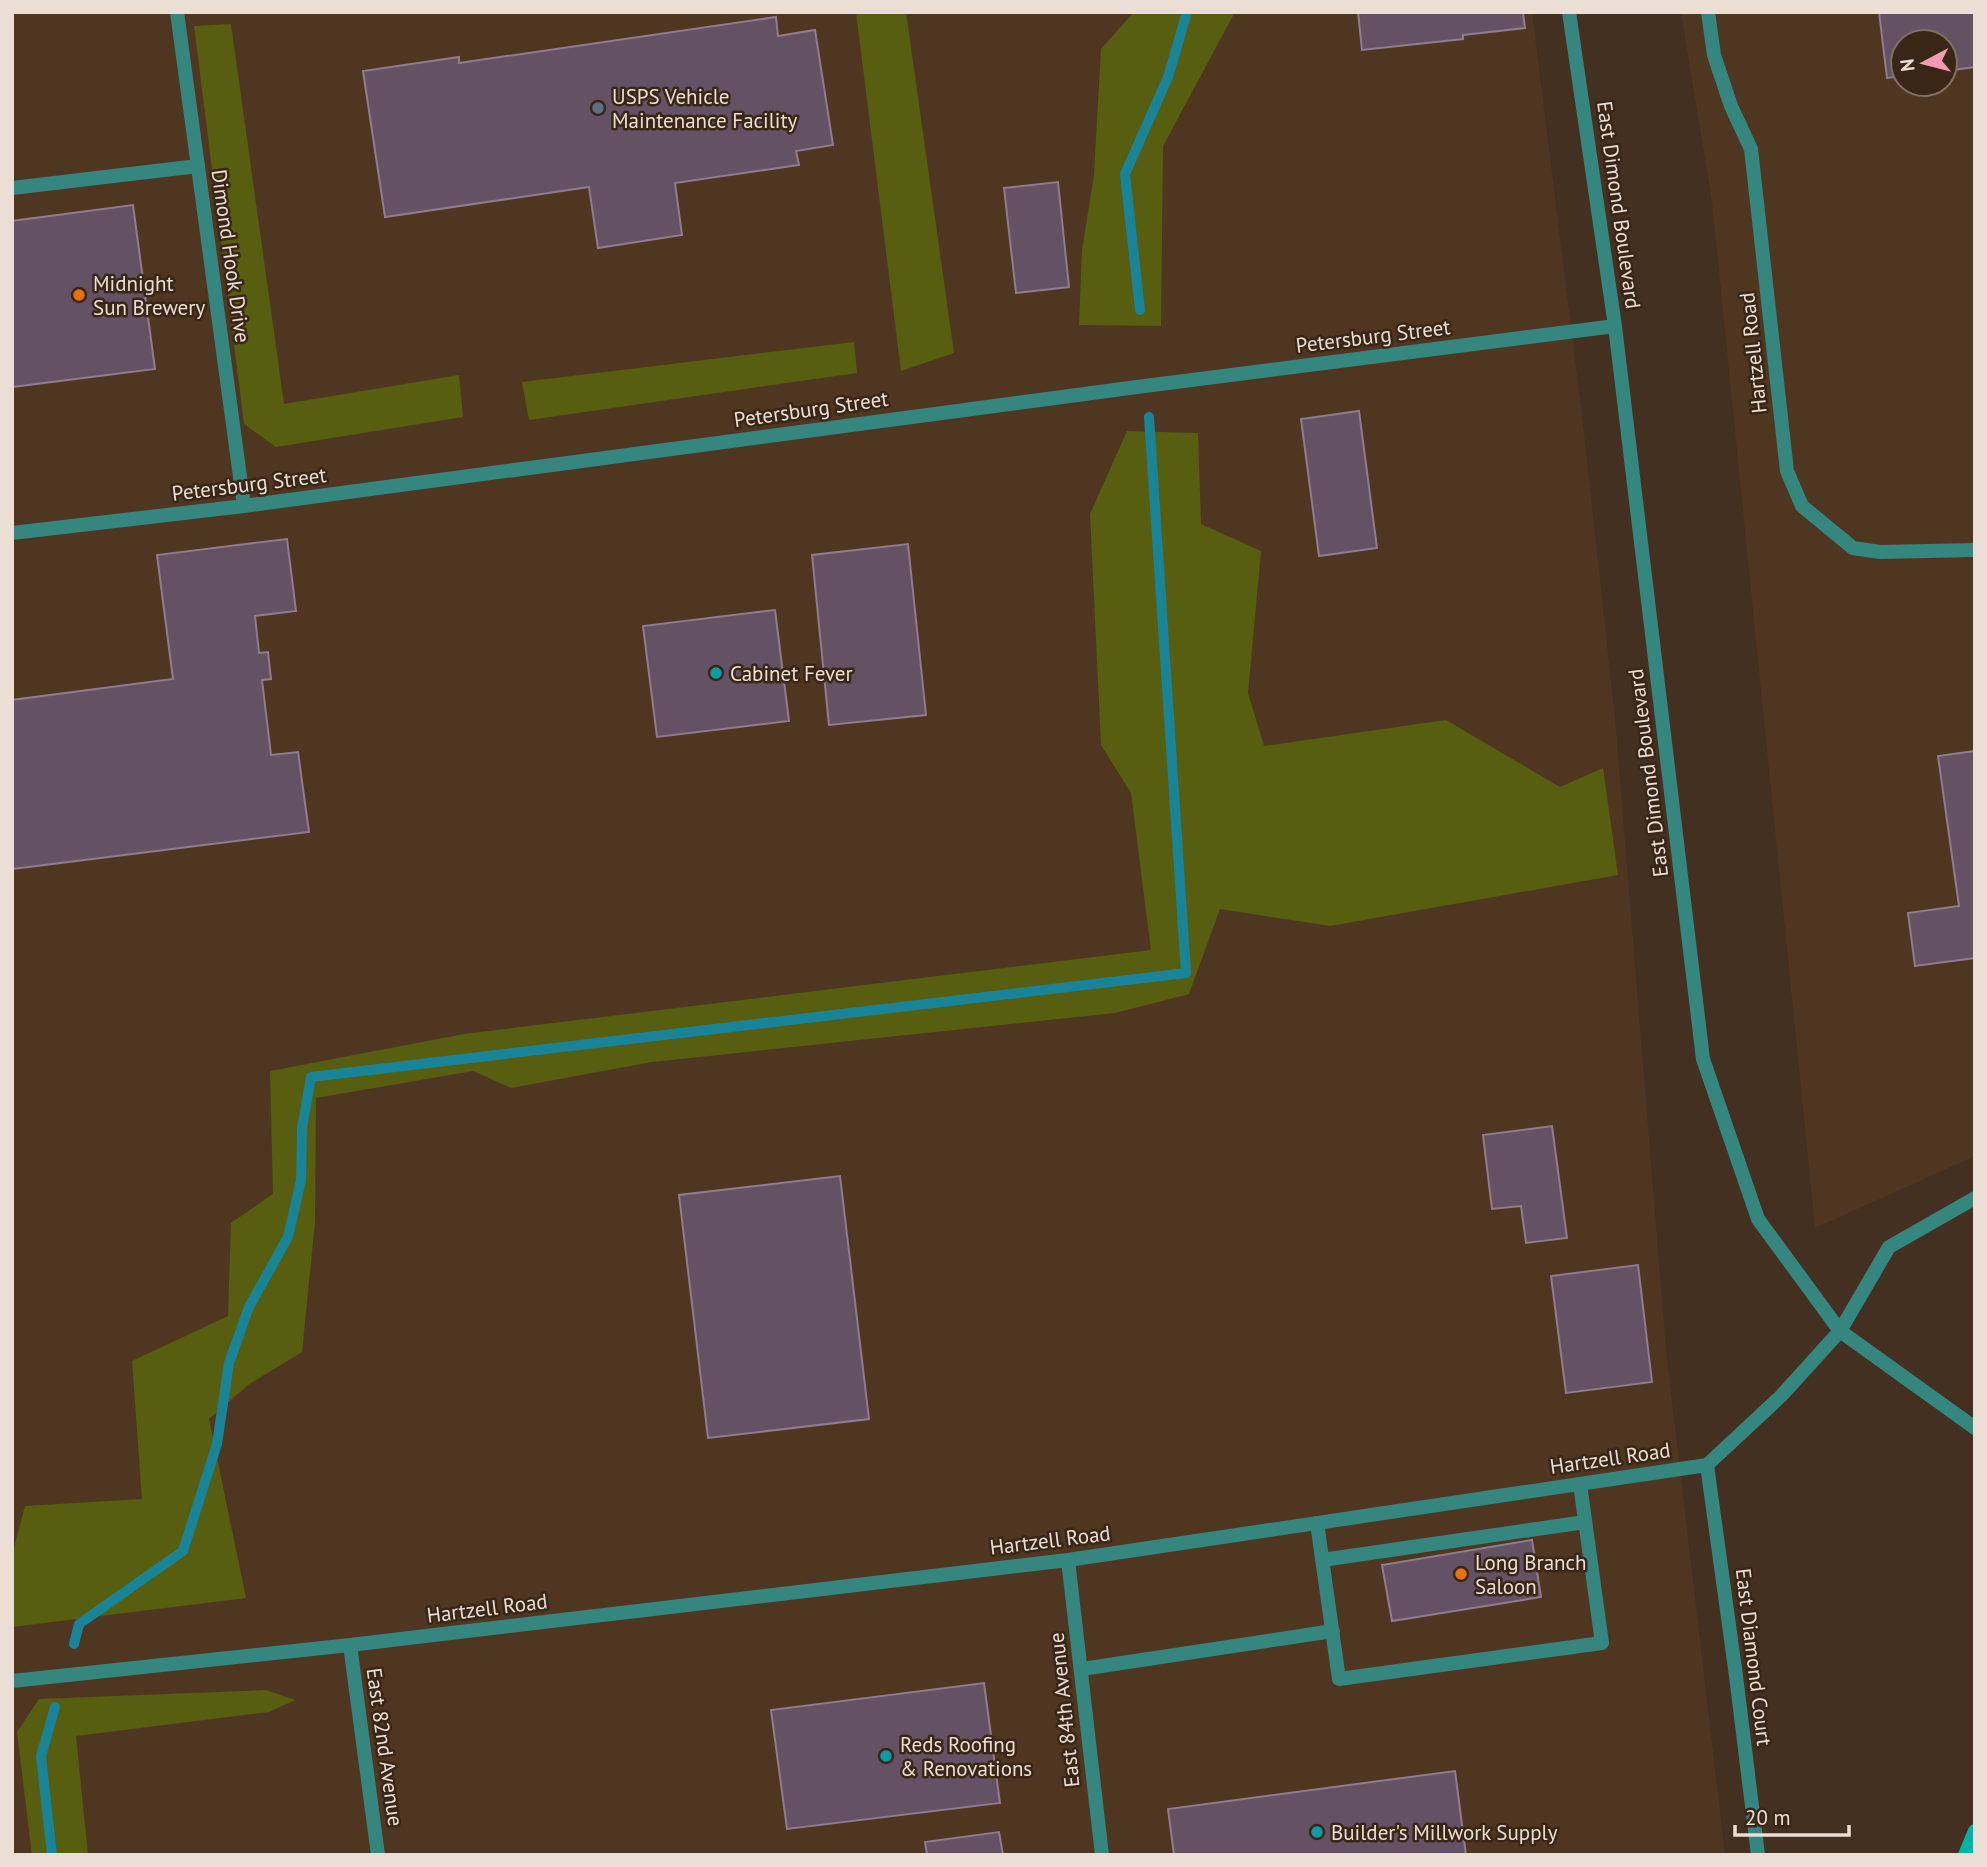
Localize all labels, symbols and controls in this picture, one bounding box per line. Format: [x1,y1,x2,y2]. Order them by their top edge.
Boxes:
north arrow [1889,28,1959,98]
text: N [1894,57,1920,73]
place label: USPS Vehicle Maintenance Facility [612,83,798,134]
street label: East Dimond Boulevard [1591,99,1647,311]
marker: USPS Vehicle Maintenance Facility [590,100,606,116]
street label: Dimond Hook Drive [205,168,257,344]
place label: Midnight Sun Brewery [93,270,205,321]
marker: Midnight Sun Brewery [71,287,87,303]
street label: Hartzell Road [1733,291,1773,415]
street label: Petersburg Street [1294,313,1452,359]
street label: Petersburg Street [732,385,890,433]
street label: Petersburg Street [170,461,328,507]
place label: Cabinet Fever [730,660,853,687]
marker: Cabinet Fever [708,665,724,681]
street label: East Dimond Boulevard [1622,667,1674,879]
street label: Hartzell Road [1548,1436,1672,1480]
street label: Hartzell Road [988,1519,1112,1561]
place label: Long Branch Saloon [1475,1549,1587,1600]
marker: Long Branch Saloon [1453,1566,1469,1582]
street label: East Diamond Court [1730,1567,1778,1747]
street label: Hartzell Road [425,1587,549,1629]
street label: East 84th Avenue [1042,1631,1086,1789]
street label: East 82nd Avenue [361,1666,409,1828]
place label: Reds Roofing & Renovations [900,1731,1032,1782]
marker: Reds Roofing & Renovations [878,1748,894,1764]
scale bar [1735,1794,1849,1838]
text: 20 m [1745,1804,1791,1831]
place label: Builder's Millwork Supply [1331,1819,1558,1846]
marker: Builder's Millwork Supply [1309,1824,1325,1840]

